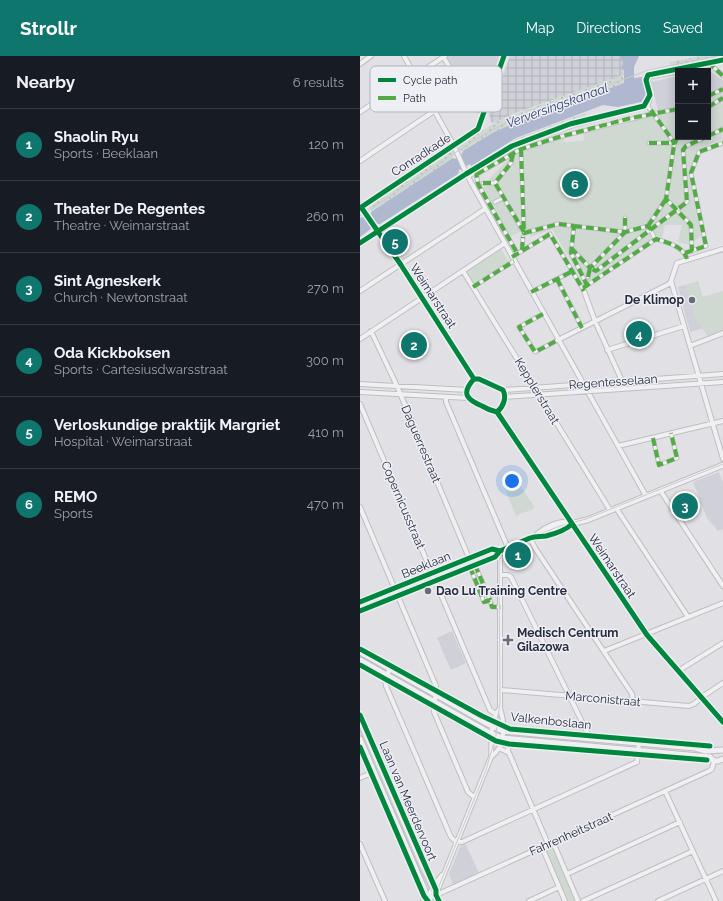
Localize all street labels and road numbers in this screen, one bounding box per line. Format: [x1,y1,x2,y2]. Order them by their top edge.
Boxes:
street label: Conradkade [389,131,453,179]
street label: Weimarstraat [407,261,459,331]
street label: Kepplerstraat [512,355,562,427]
street label: Regentesselaan [568,372,658,392]
street label: Daguerrestraat [398,403,444,485]
street label: Copernicusstraat [378,459,428,551]
street label: Weimarstraat [585,531,639,601]
street label: Beeklaan [399,549,453,581]
street label: Marconistraat [565,689,641,709]
street label: Valkenboslaan [510,710,592,732]
street label: Laan van Meerdervoort [376,739,440,863]
street label: Fahrenheitstraat [527,809,615,859]

